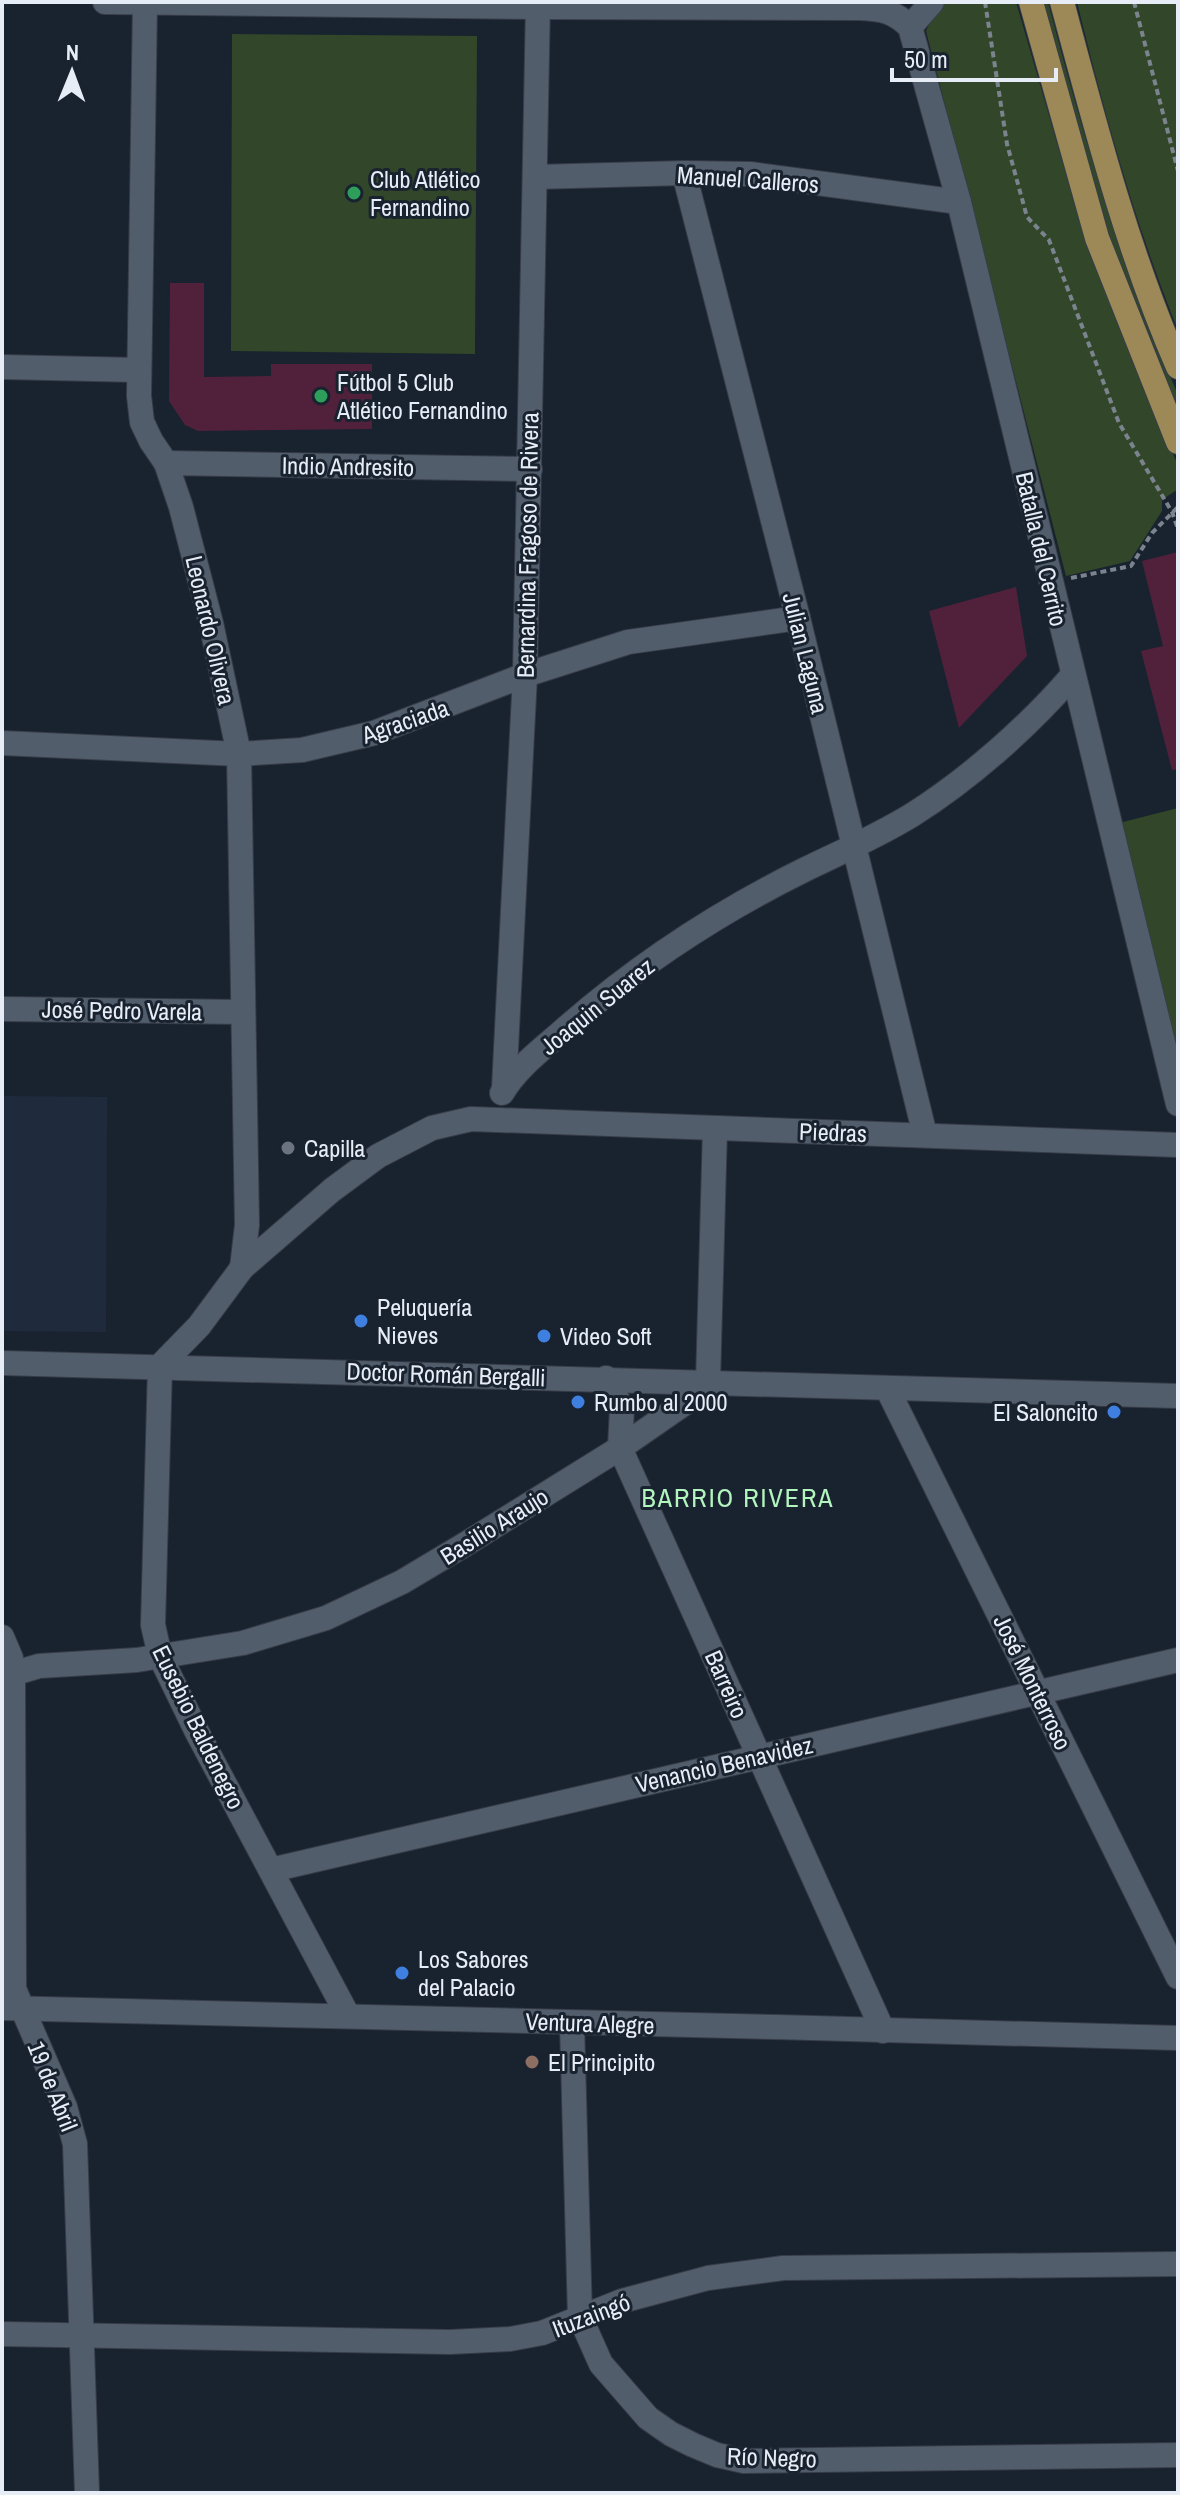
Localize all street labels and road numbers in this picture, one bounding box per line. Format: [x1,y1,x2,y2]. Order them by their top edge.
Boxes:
street label: Manuel Calleros [676,158,820,200]
street label: Bernardina Fragoso de Rivera [509,412,545,678]
street label: Indio Andresito [282,449,414,483]
street label: Batalla del Cerrito [1009,469,1075,629]
street label: Leonardo Olivera [178,552,244,708]
street label: Julian Laguna [776,589,836,717]
street label: Agraciada [356,691,453,751]
street label: Joaquin Suarez [533,950,661,1062]
street label: José Pedro Varela [41,993,203,1027]
street label: Piedras [799,1115,867,1149]
street label: Doctor Román Bergalli [346,1355,546,1393]
street label: Basilio Araujo [434,1480,554,1572]
street label: José Monterroso [986,1609,1080,1755]
street label: Eusebio Baldenegro [146,1640,252,1814]
street label: Barreiro [698,1645,756,1723]
street label: Venancio Benavidez [632,1728,816,1800]
street label: Ventura Alegre [525,2005,655,2041]
street label: 19 de Abril [21,2036,85,2136]
street label: Ituzaingó [547,2286,635,2344]
street label: Río Negro [727,2439,817,2475]

